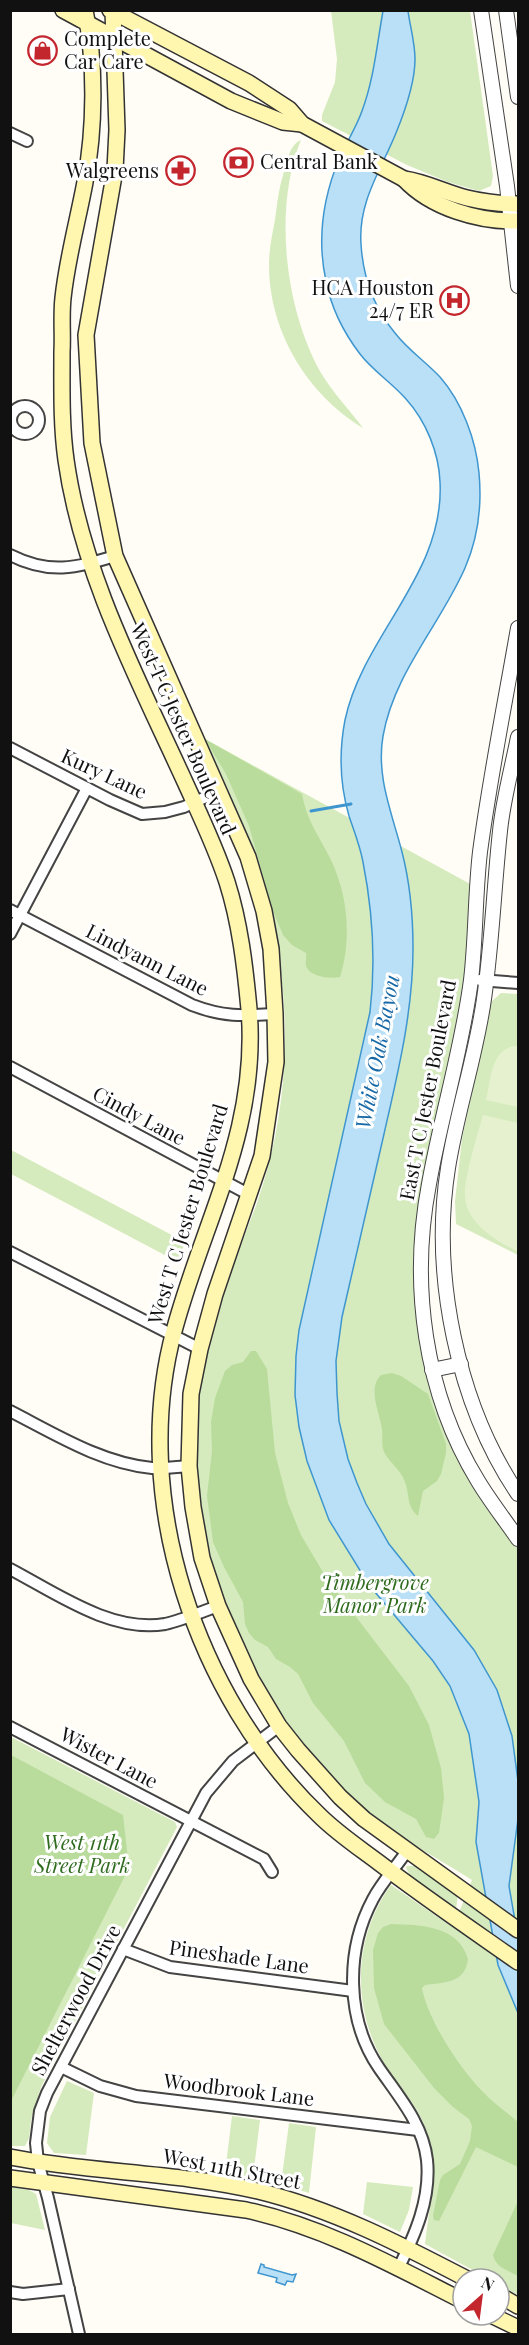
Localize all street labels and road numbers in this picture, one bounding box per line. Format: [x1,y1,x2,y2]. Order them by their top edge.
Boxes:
street label: West T C Jester Boulevard [125,617,243,839]
street label: Kury Lane [57,741,152,804]
street label: Lindyann Lane [82,916,213,1001]
street label: East T C Jester Boulevard [392,977,461,1202]
street label: Cindy Lane [89,1079,191,1150]
street label: West T C Jester Boulevard [140,1100,233,1328]
street label: Wister Lane [55,1719,163,1794]
street label: Shelterwood Drive [24,1919,126,2079]
street label: Pineshade Lane [168,1932,311,1979]
street label: Woodbrook Lane [161,2066,316,2111]
street label: West 11th Street [160,2141,304,2194]

